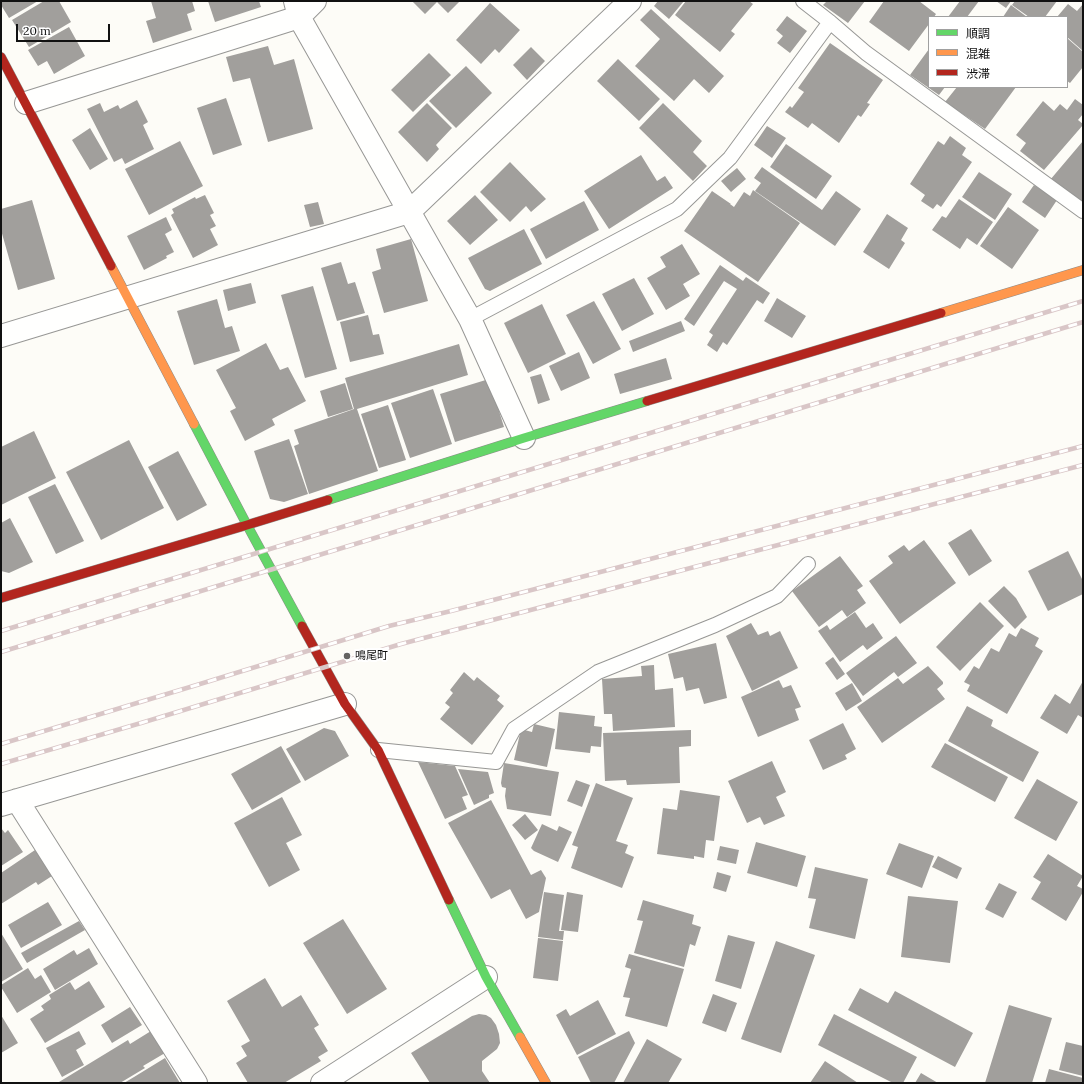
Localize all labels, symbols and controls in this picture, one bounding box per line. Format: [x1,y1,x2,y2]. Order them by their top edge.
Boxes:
scale bar [18,16,112,42]
legend [928,16,1068,88]
text: 20 m [23,23,51,38]
text: 順調 [966,26,990,41]
text: 混雑 [966,46,990,61]
text: 渋滞 [966,66,990,81]
place label: 鳴尾町 [355,649,388,663]
marker: 鳴尾町 [342,651,352,661]

